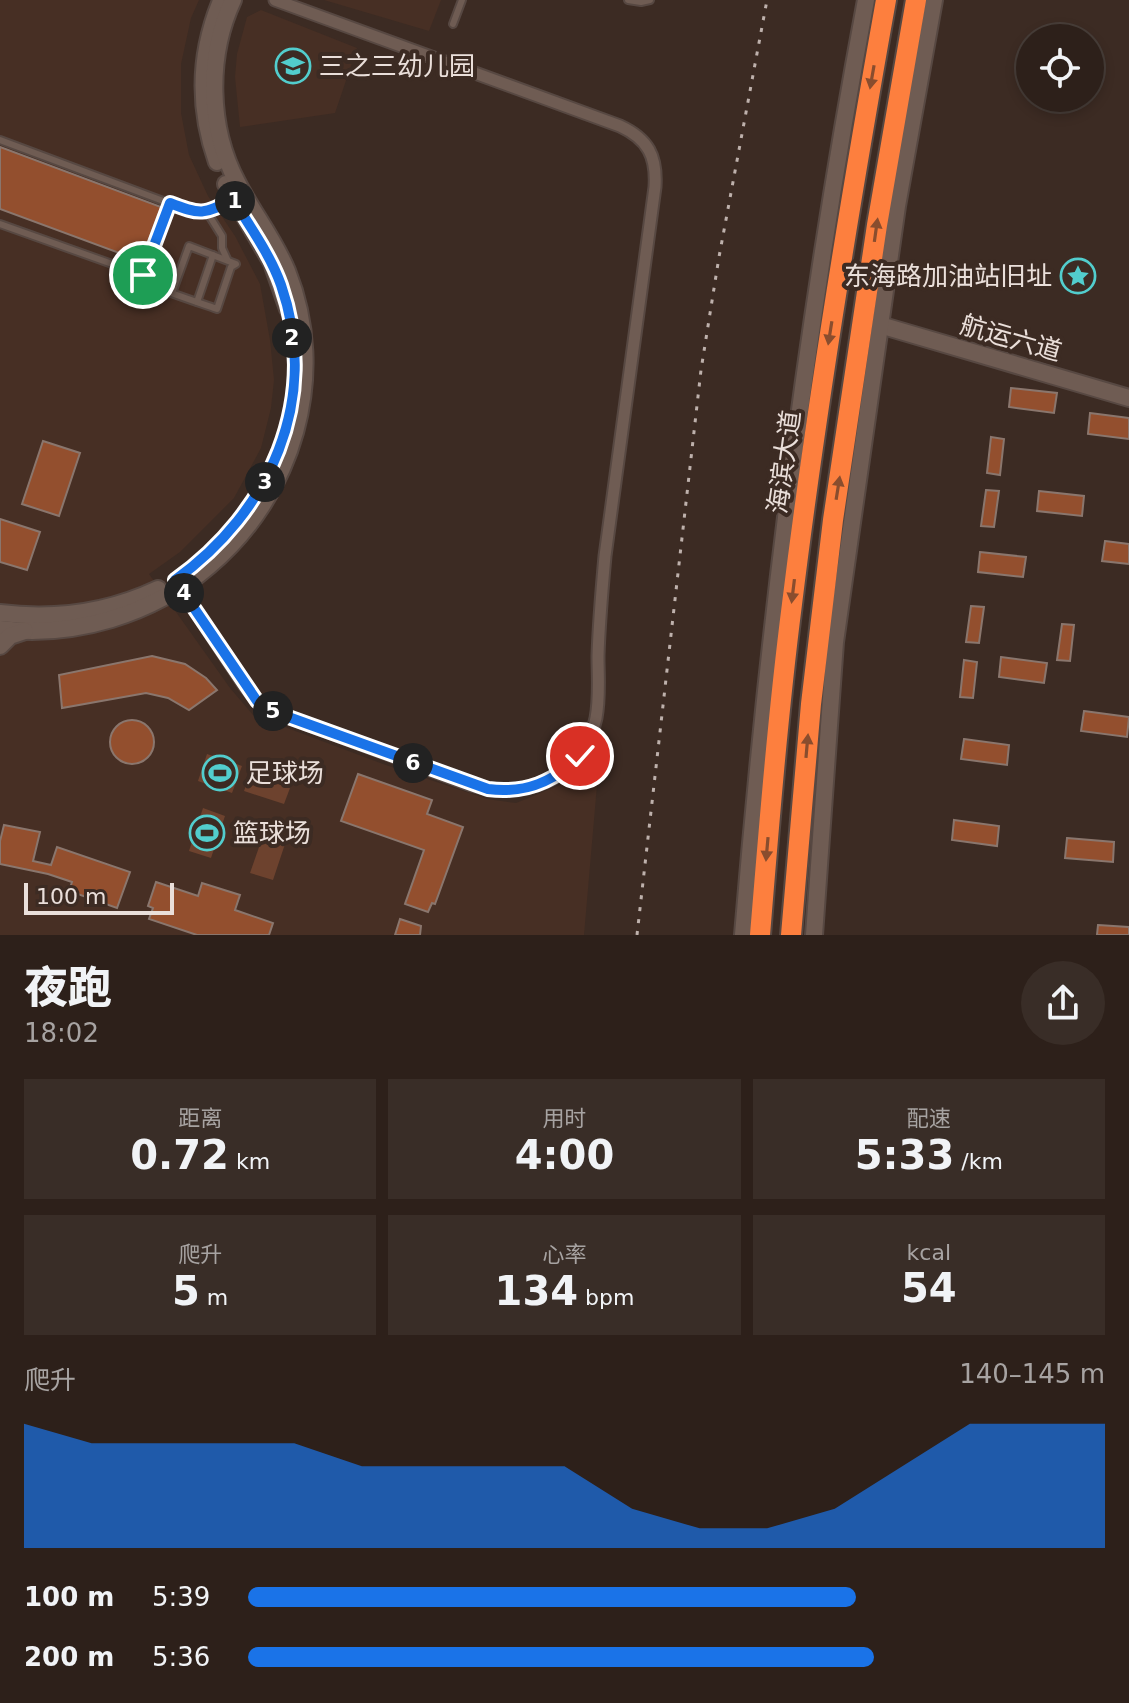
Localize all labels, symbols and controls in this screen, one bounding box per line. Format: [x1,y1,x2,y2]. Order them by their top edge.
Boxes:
map controls [1016,24,1104,112]
button: locate [1016,24,1104,112]
school or university icon: 三之三幼儿园 [274,47,312,85]
place label: 三之三幼儿园 [319,51,475,81]
one-way arrow [866,65,878,90]
pin: 1 [215,181,255,221]
text: 1 [227,188,243,213]
one-way arrow [870,218,883,243]
pin [109,241,177,309]
icon: arrive [121,253,165,297]
place icon: 东海路加油站旧址 [1059,257,1097,295]
place label: 东海路加油站旧址 [844,261,1052,291]
street label: 航运六道 [957,309,1065,367]
pin: 2 [272,318,312,358]
one-way arrow [823,321,835,346]
text: 2 [284,325,300,350]
street label: 海滨大道 [762,408,806,516]
pin: 3 [245,462,285,502]
text: 3 [257,469,273,494]
one-way arrow [832,475,845,500]
pin: 4 [164,573,204,613]
one-way arrow [786,579,799,604]
text: 4 [176,580,192,605]
pin: 5 [253,691,293,731]
text: 5 [265,698,281,723]
pin [546,722,614,790]
one-way arrow [801,733,814,758]
icon: check [558,734,602,778]
pin: 6 [393,743,433,783]
text: 6 [405,750,421,775]
sports icon: 足球场 [201,754,239,792]
place label: 足球场 [246,758,324,788]
sports icon: 篮球场 [188,814,226,852]
place label: 篮球场 [233,818,311,848]
one-way arrow [760,837,773,862]
scale bar [24,879,174,915]
text: 100 m [36,884,106,909]
button: share [1021,961,1105,1045]
text: 夜跑 [24,962,112,1013]
text: 18:02 [24,1018,99,1048]
text: 距离 [178,1106,222,1131]
text: 用时 [542,1106,587,1131]
text: 配速 [907,1106,951,1131]
text: 0.72 [130,1132,229,1178]
text: 4:00 [515,1132,614,1178]
text: 5:33 [855,1132,954,1178]
text: km [229,1149,270,1174]
text: /km [954,1149,1003,1174]
text: kcal [907,1240,951,1265]
text: 爬升 [178,1242,222,1267]
text: 心率 [542,1242,587,1267]
text: 54 [901,1265,957,1311]
text: 5 [172,1268,200,1314]
text: 134 [495,1268,578,1314]
text: m [200,1285,228,1310]
text: bpm [578,1285,634,1310]
text: 140–145 m [959,1359,1105,1389]
text: 爬升 [24,1365,76,1395]
text: 100 m [24,1582,114,1612]
text: 5:39 [152,1582,210,1612]
text: 200 m [24,1642,114,1672]
text: 5:36 [152,1642,210,1672]

